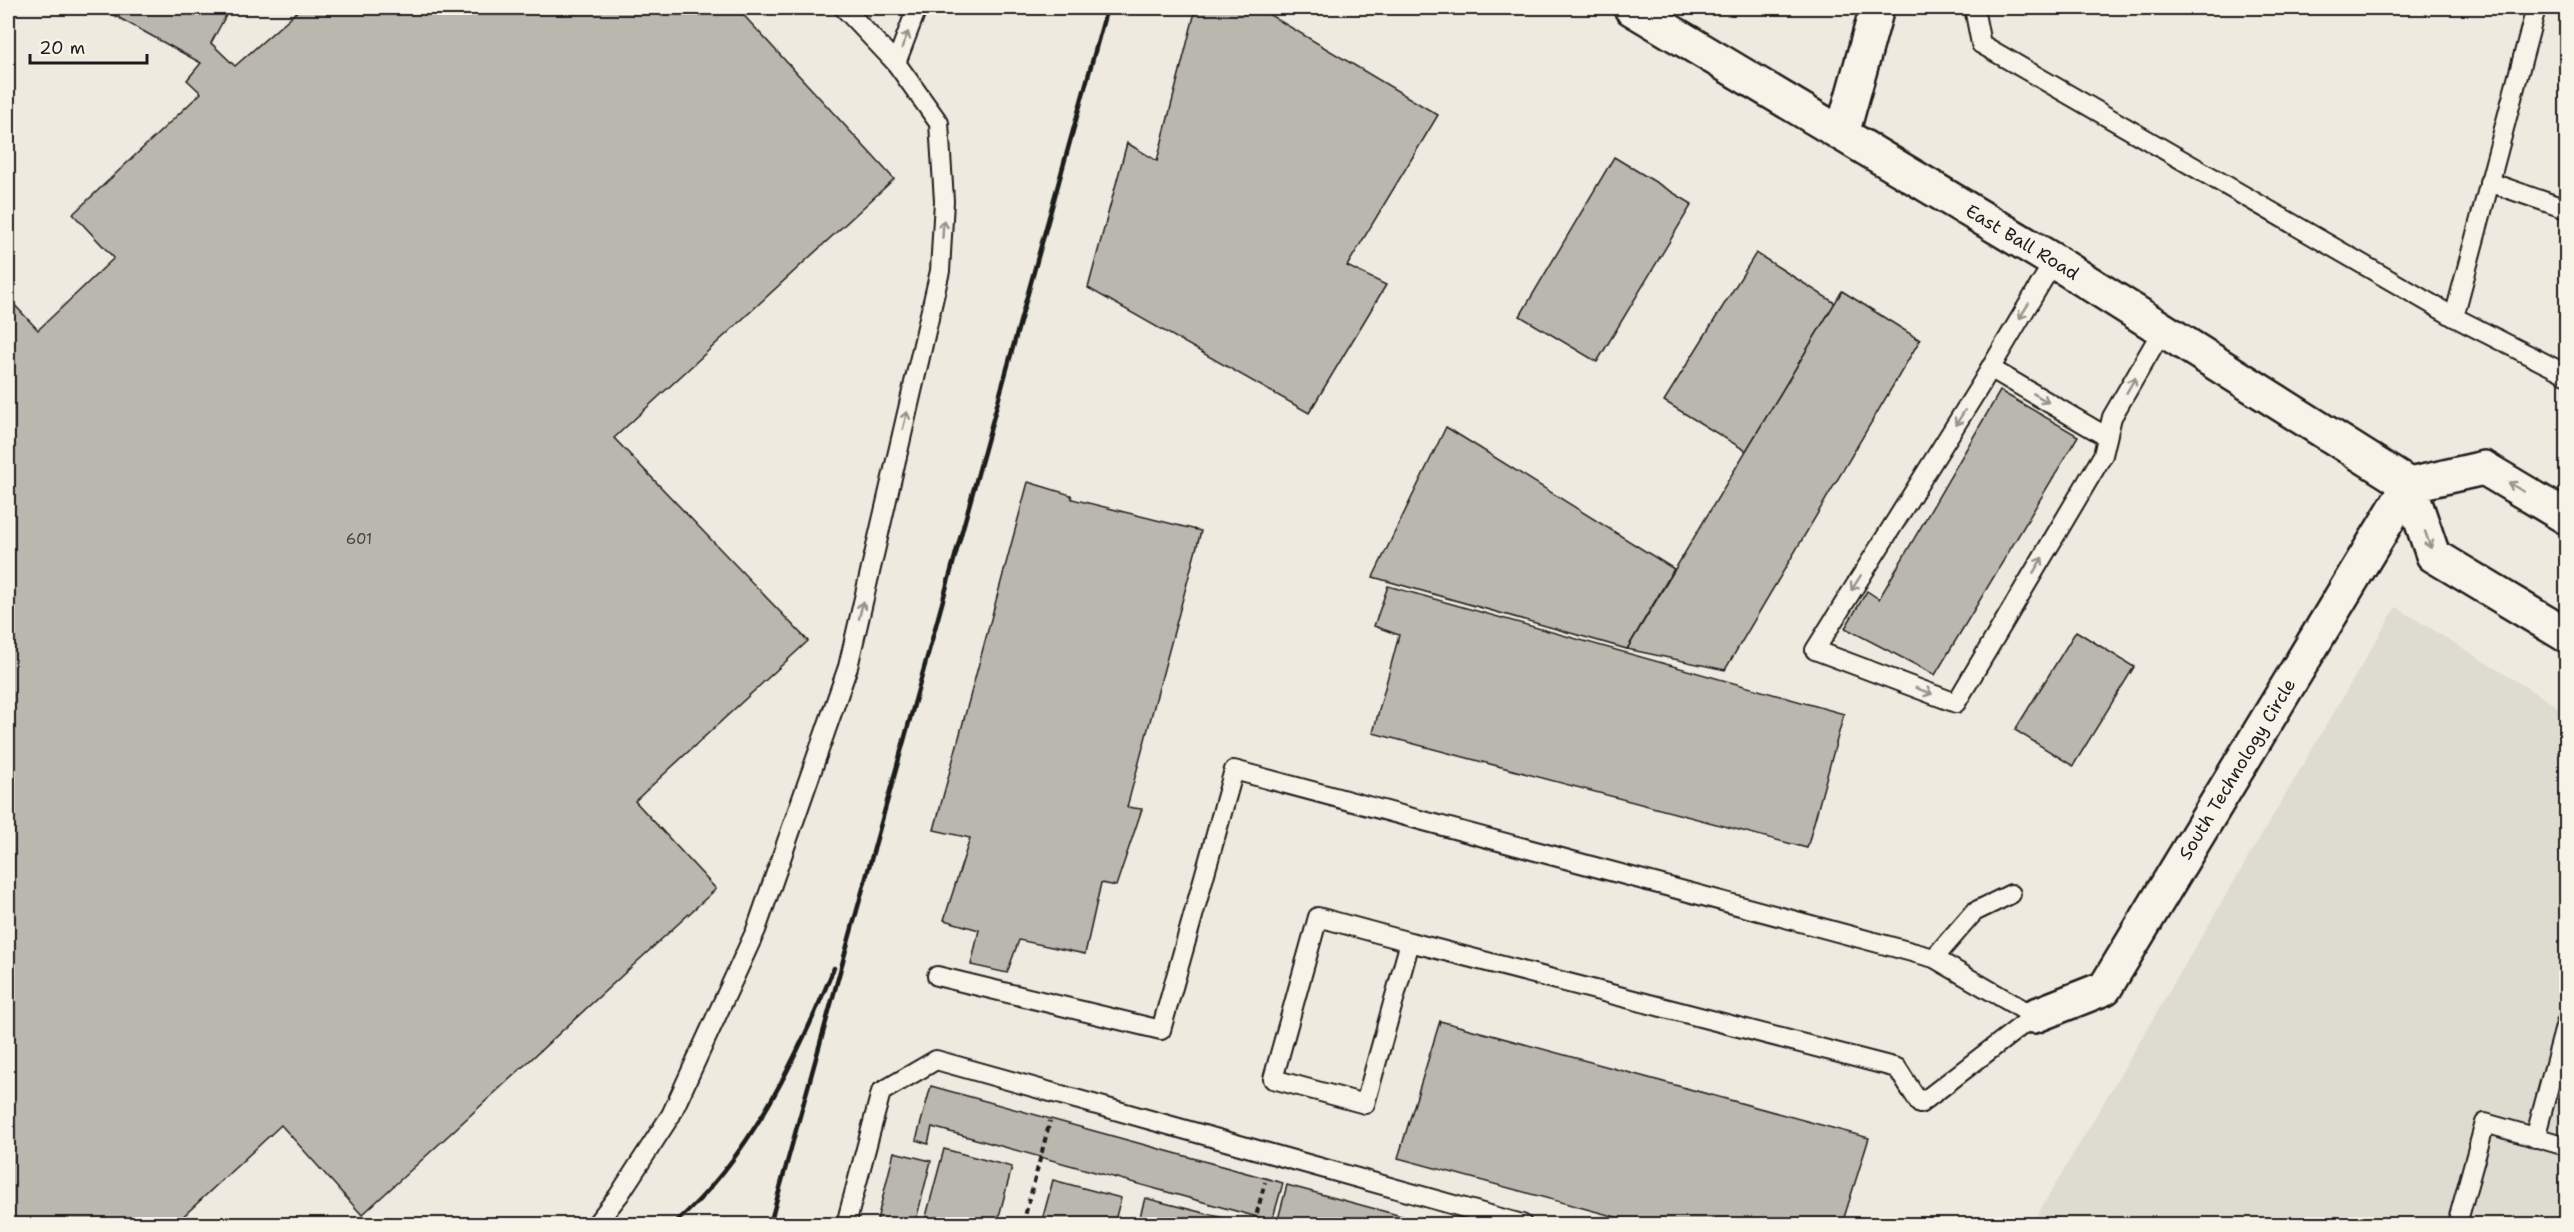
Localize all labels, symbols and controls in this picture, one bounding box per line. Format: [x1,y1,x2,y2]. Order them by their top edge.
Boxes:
scale bar [30,27,147,65]
one-way arrow [900,32,911,50]
text: 20 m [39,36,85,60]
street label: East Ball Road [1961,199,2084,286]
one-way arrow [937,220,948,240]
one-way arrow [2018,302,2030,319]
one-way arrow [2126,376,2137,394]
one-way arrow [2032,392,2049,404]
one-way arrow [1953,409,1965,426]
one-way arrow [900,411,912,430]
one-way arrow [2508,481,2525,493]
house number: 601 [346,529,372,549]
one-way arrow [2424,530,2435,549]
one-way arrow [2032,557,2044,574]
one-way arrow [1850,574,1862,591]
one-way arrow [856,601,867,620]
street label: South Technology Circle [2173,674,2301,864]
one-way arrow [1914,686,1933,697]

